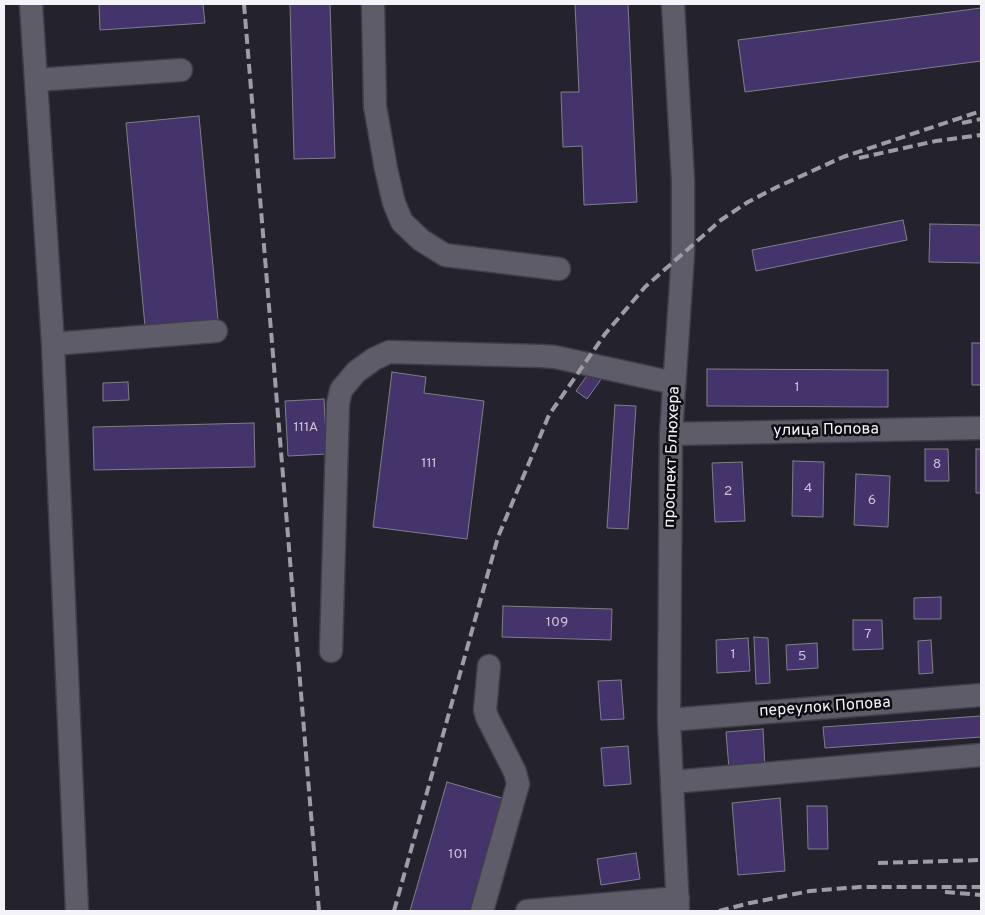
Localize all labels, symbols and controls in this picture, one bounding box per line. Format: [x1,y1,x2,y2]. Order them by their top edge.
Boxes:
house number: 1 [794,380,800,396]
street label: проспект Блюхера [661,386,685,528]
house number: 111А [294,420,318,436]
street label: улица Попова [773,420,879,442]
house number: 111 [421,456,437,472]
house number: 8 [933,457,941,473]
house number: 4 [804,481,812,497]
house number: 2 [724,484,732,500]
house number: 6 [868,493,876,509]
house number: 109 [546,615,568,631]
house number: 7 [864,627,872,643]
house number: 1 [730,647,736,663]
house number: 5 [798,649,806,665]
street label: переулок Попова [759,694,891,722]
house number: 101 [448,847,468,863]

